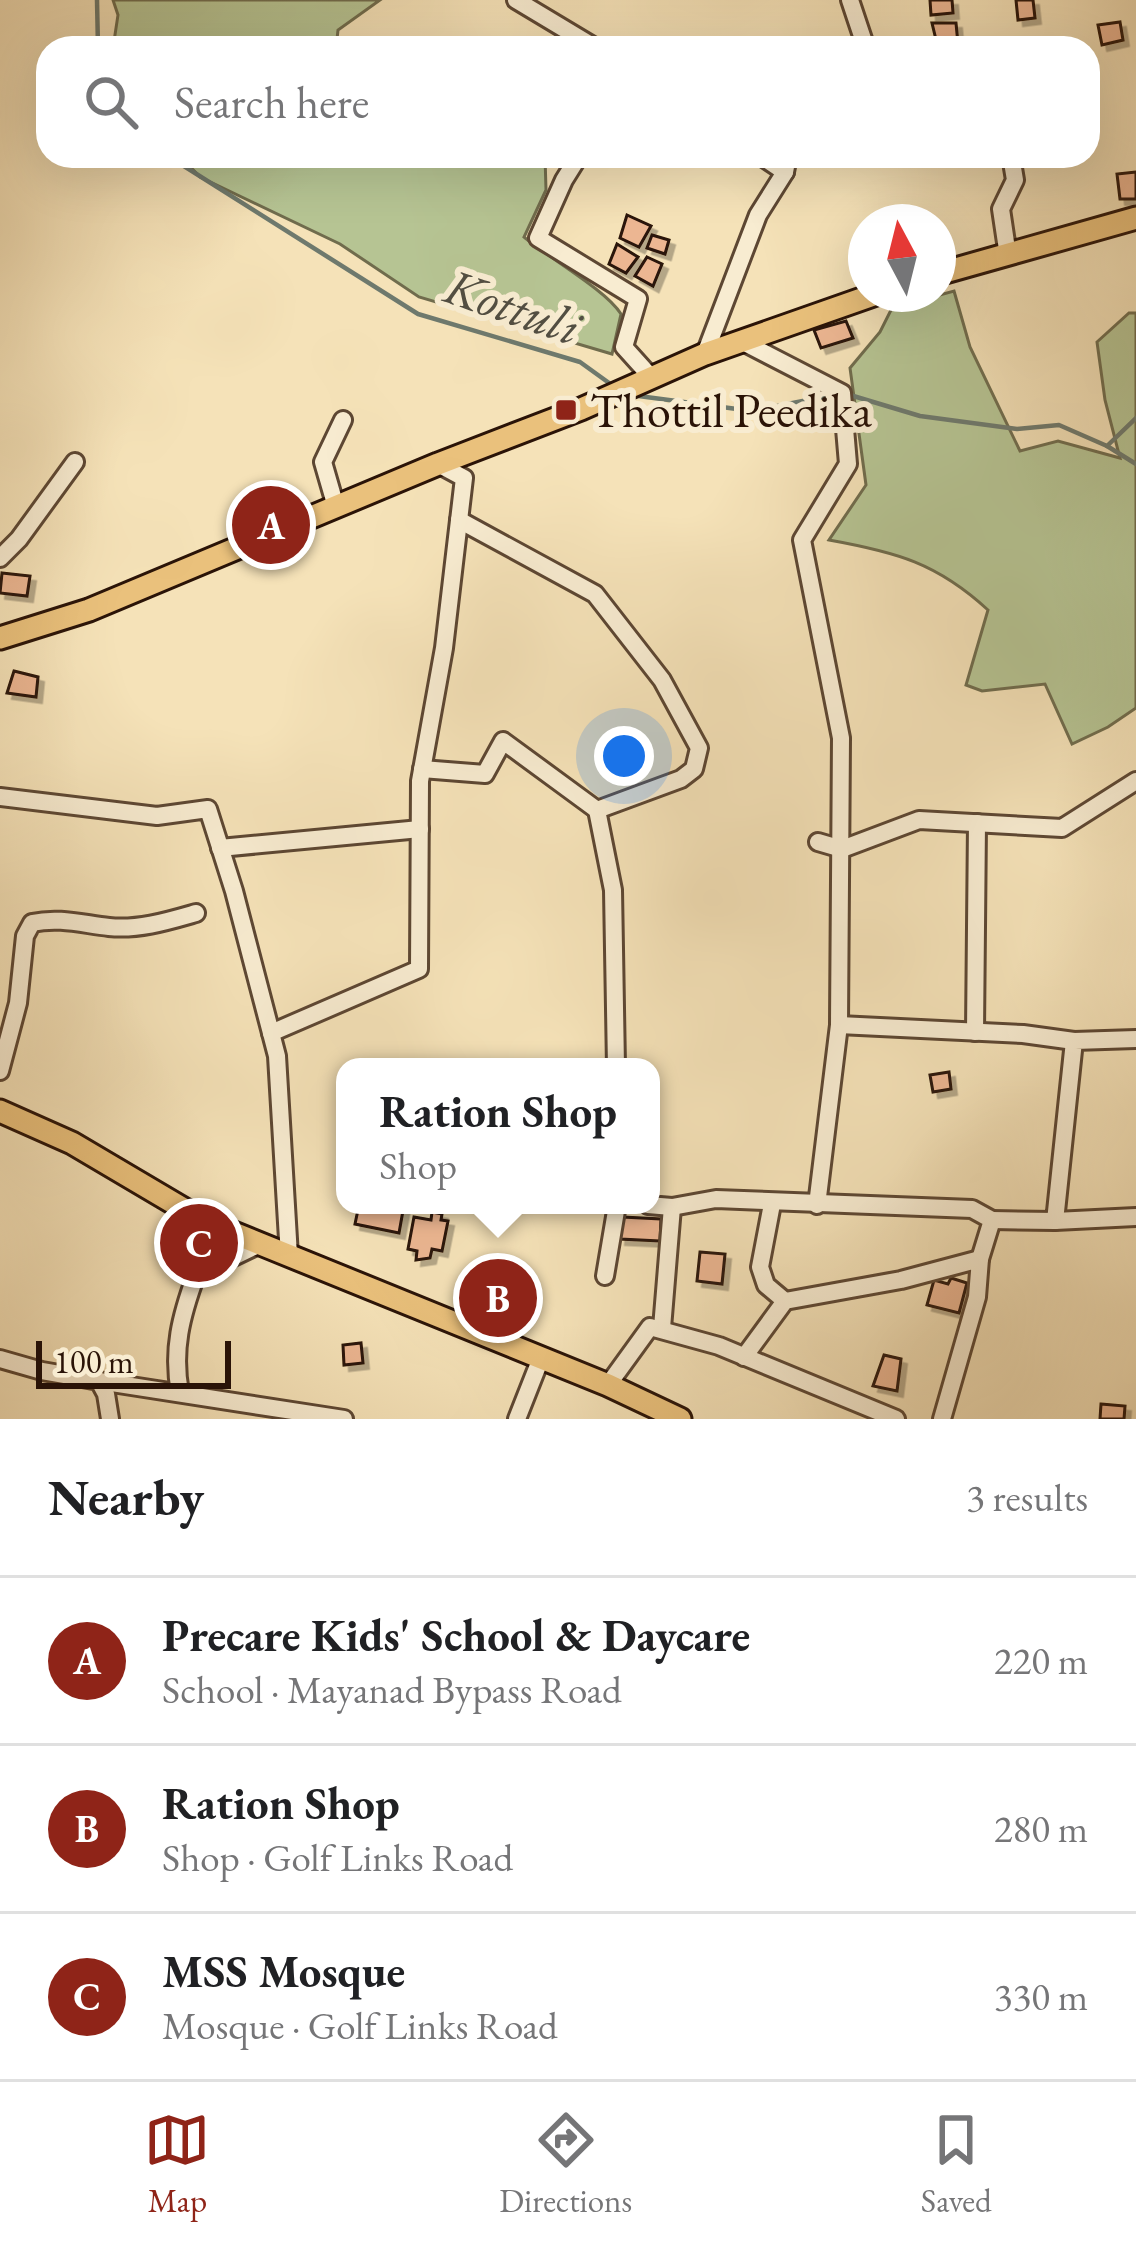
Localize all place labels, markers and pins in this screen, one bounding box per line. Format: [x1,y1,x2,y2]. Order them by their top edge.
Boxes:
place label: Thottil Peedika [590,379,873,441]
marker: Thottil Peedika [553,397,579,423]
pin: A [232,480,310,570]
pin: C [160,1198,238,1288]
pin: B [459,1253,537,1343]

